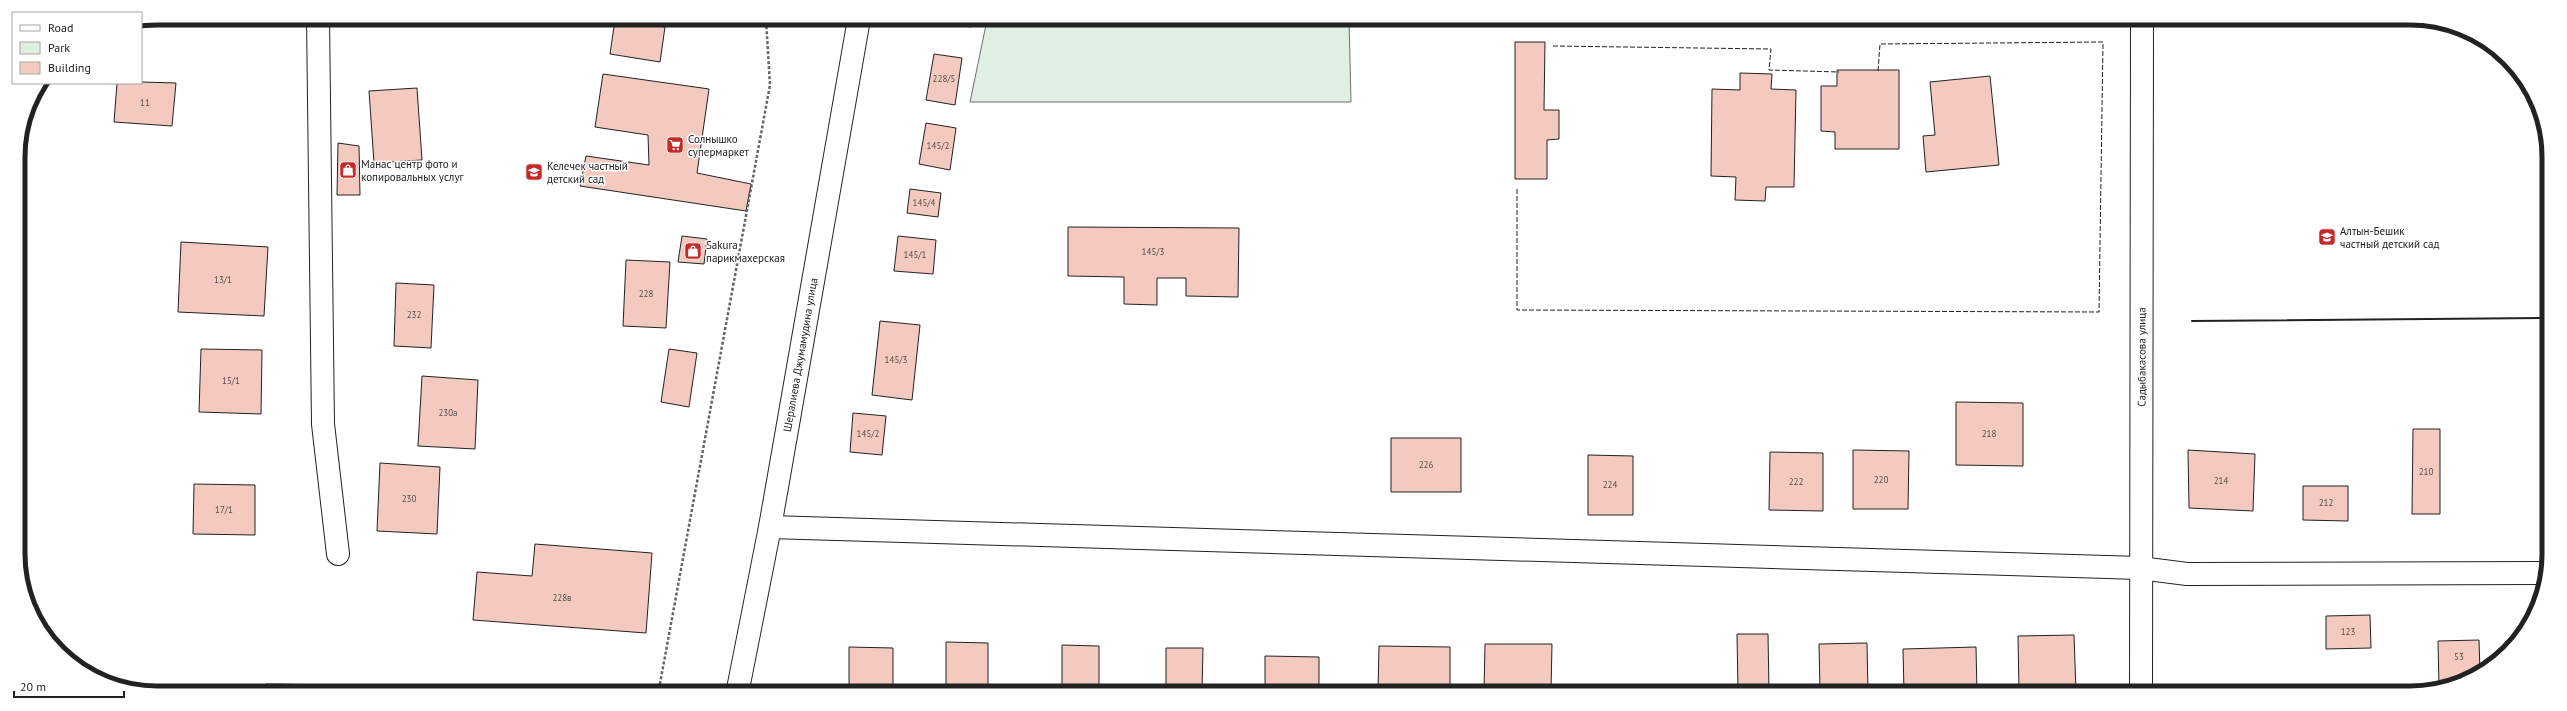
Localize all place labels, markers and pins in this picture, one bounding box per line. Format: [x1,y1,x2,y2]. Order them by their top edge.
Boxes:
place label: Солнышко супермаркет [688,132,750,159]
supermarket icon: Солнышко супермаркет [665,135,685,155]
place label: Манас центр фото и копировальных услуг [361,157,465,184]
place label: Келечек частный детский сад [547,159,628,186]
shop icon: Манас центр фото и копировальных услуг [338,160,358,180]
school or university icon: Келечек частный детский сад [524,162,544,182]
place label: Алтын-Бешик частный детский сад [2340,224,2439,251]
school or university icon: Алтын-Бешик частный детский сад [2317,227,2337,247]
place label: Sakura парикмахерская [706,238,785,265]
shop icon: Sakura парикмахерская [683,241,703,261]

